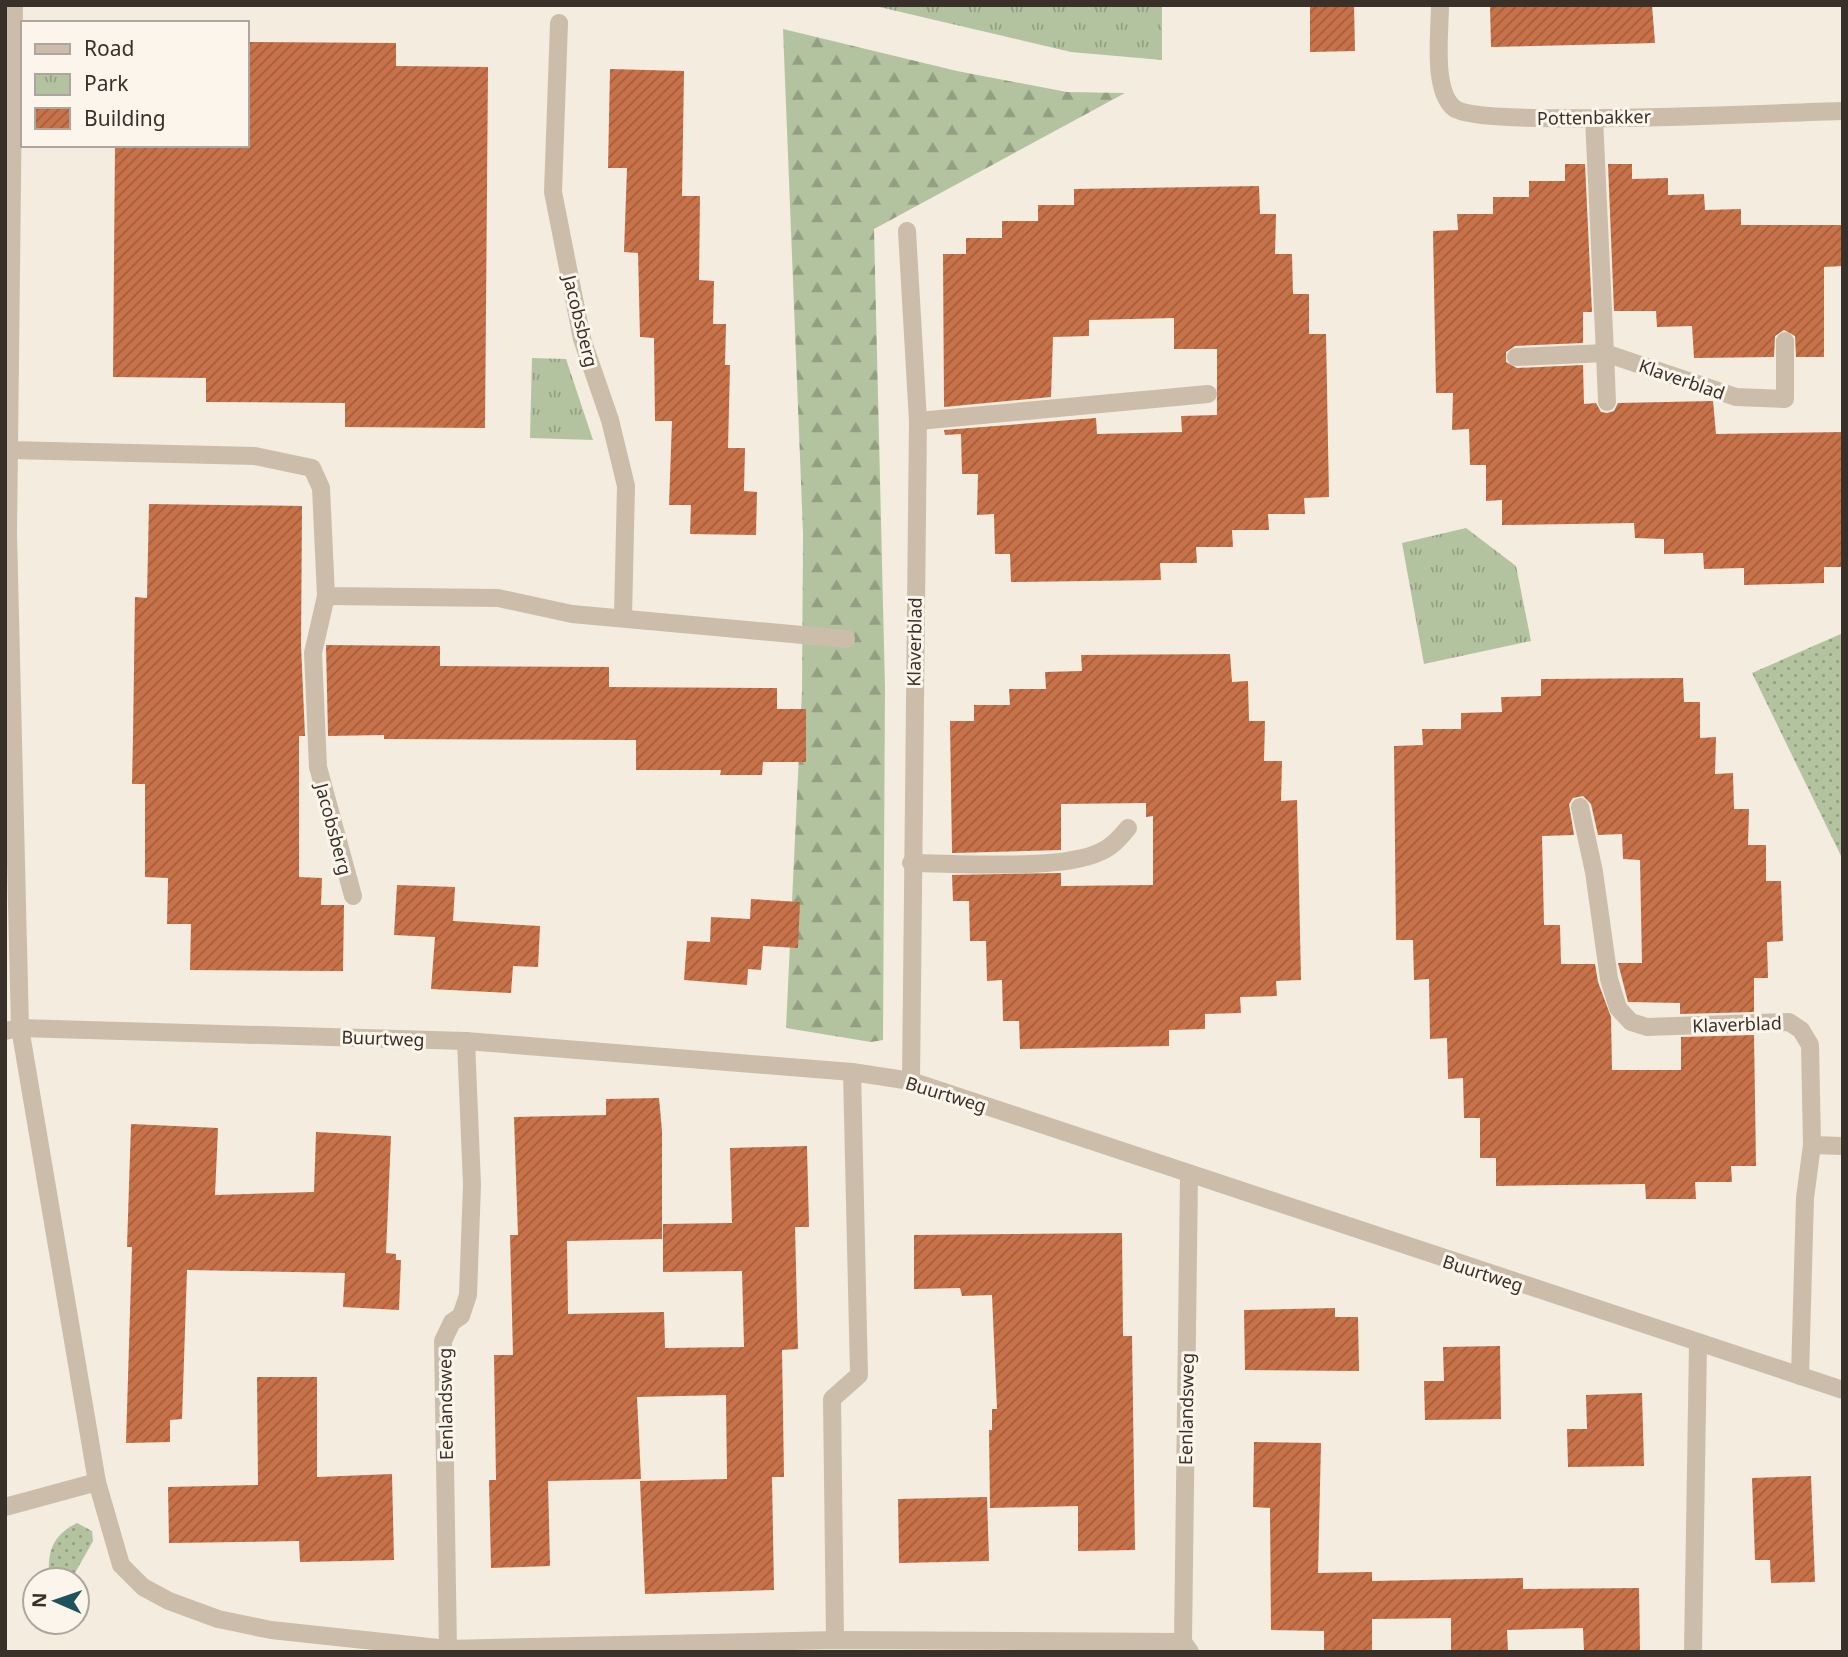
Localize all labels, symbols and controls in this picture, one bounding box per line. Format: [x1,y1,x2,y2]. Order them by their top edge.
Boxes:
legend [21,21,248,147]
text: Road [84,34,134,62]
text: Park [84,69,129,97]
text: Building [84,104,166,132]
street label: Pottenbakker [1537,104,1652,130]
street label: Jacobsberg [558,271,604,369]
street label: Klaverblad [1636,353,1728,405]
street label: Klaverblad [901,597,927,687]
street label: Jacobsberg [310,779,358,877]
street label: Klaverblad [1692,1010,1782,1038]
street label: Buurtweg [341,1025,425,1051]
street label: Buurtweg [903,1070,989,1118]
street label: Buurtweg [1440,1249,1526,1297]
street label: Eenlandsweg [432,1348,458,1460]
street label: Eenlandsweg [1173,1353,1199,1465]
north arrow [21,1566,91,1636]
text: N [26,1592,52,1609]

